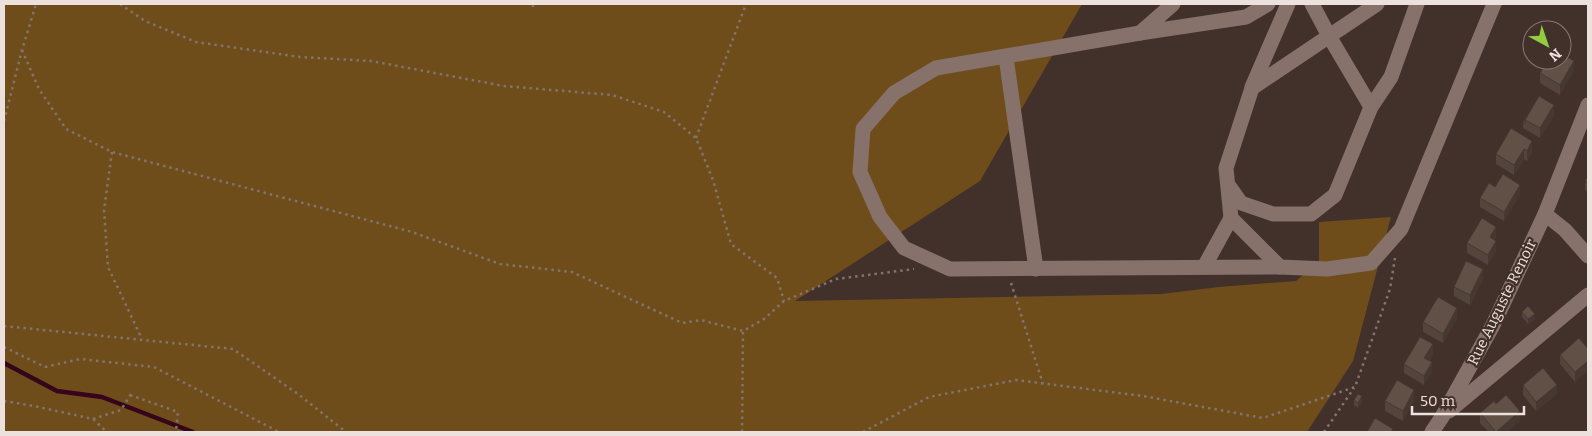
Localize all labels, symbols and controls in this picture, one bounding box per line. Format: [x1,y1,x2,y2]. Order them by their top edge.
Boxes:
north arrow [1522,20,1572,70]
text: N [1545,45,1565,65]
street label: Rue Auguste Renoir [1464,236,1540,368]
scale bar [1412,384,1524,416]
text: 50 m [1420,392,1456,410]

